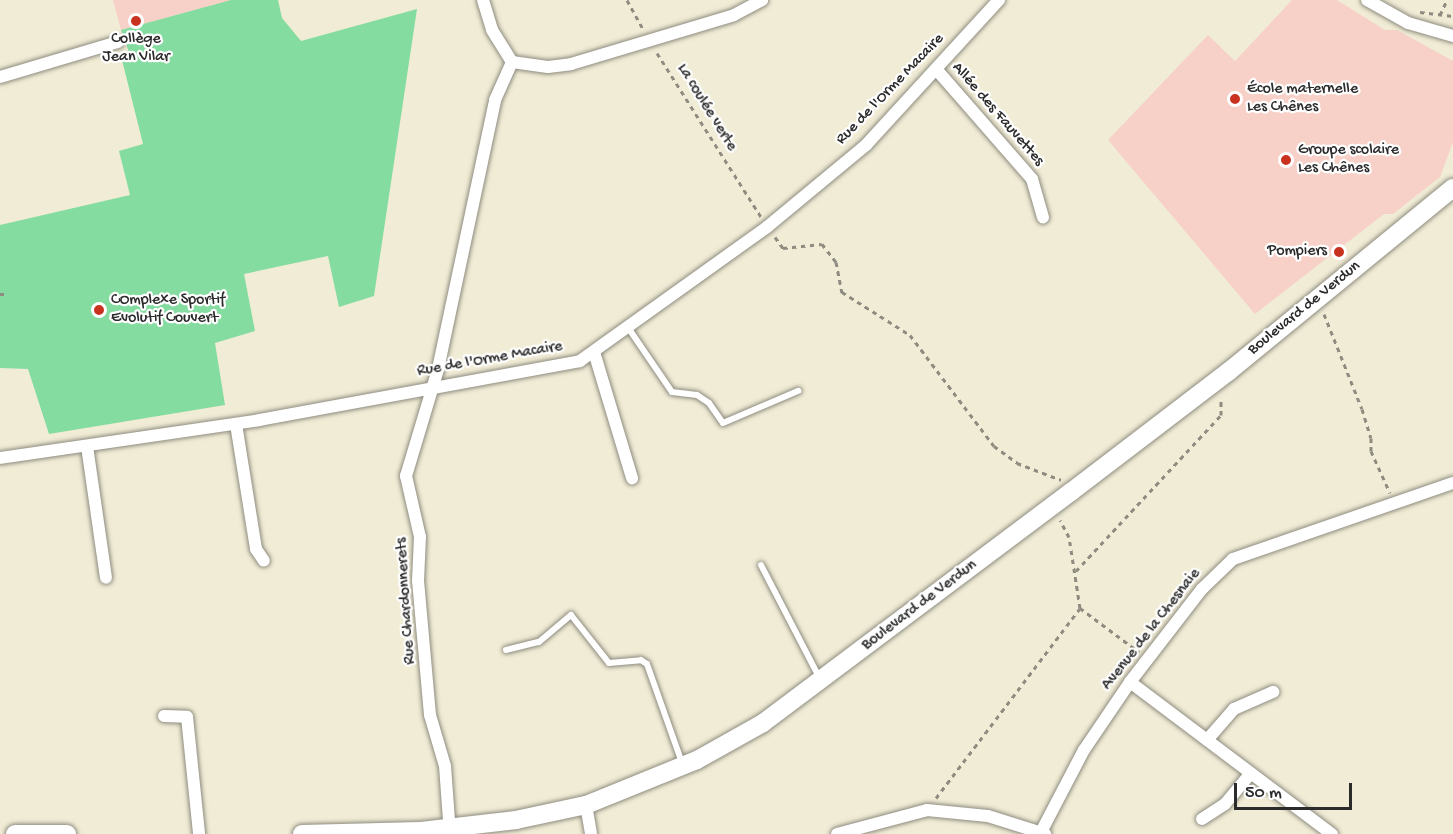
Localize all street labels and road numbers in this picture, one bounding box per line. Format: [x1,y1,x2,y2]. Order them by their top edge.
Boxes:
street label: Rue de l'Orme Macaire [833,30,949,150]
street label: Allée des Fauvettes [947,59,1047,171]
street label: La coulée verte [672,61,740,155]
street label: Boulevard de Verdun [1245,258,1365,360]
street label: Rue de l'Orme Macaire [416,338,564,382]
street label: Rue Chardonnerets [393,537,421,665]
street label: Boulevard de Verdun [859,556,981,656]
street label: Avenue de la Chesnaie [1099,565,1205,695]

